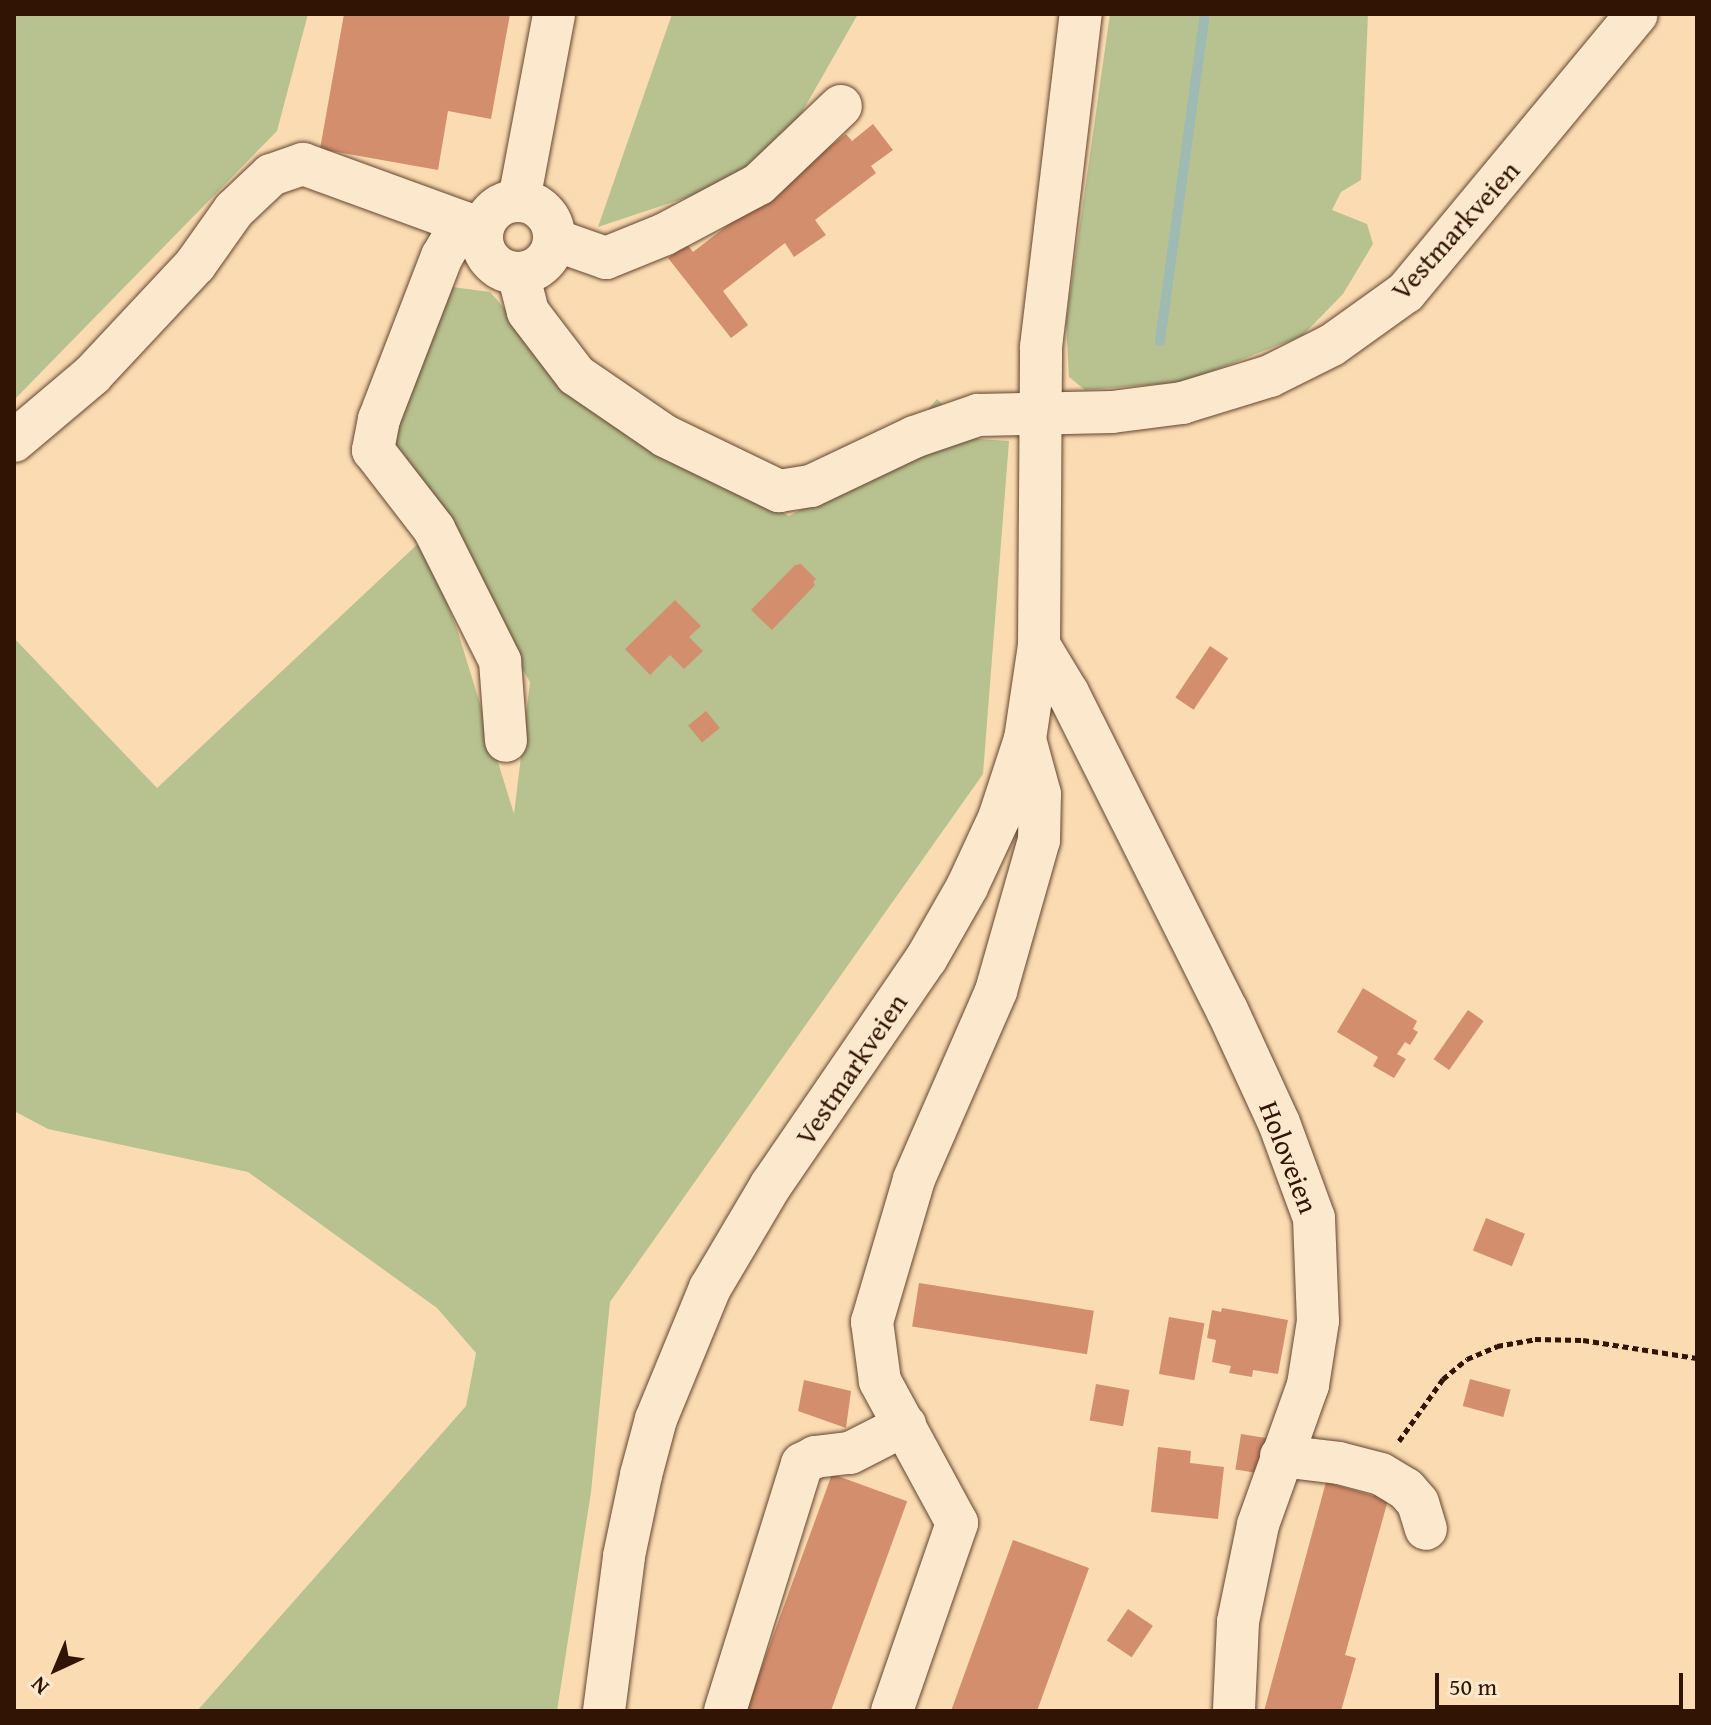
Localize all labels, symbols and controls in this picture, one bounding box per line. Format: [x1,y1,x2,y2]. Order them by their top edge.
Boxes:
street label: Vestmarkveien [1384,153,1526,307]
street label: Vestmarkveien [788,987,914,1151]
street label: Holoveien [1252,1096,1326,1218]
north arrow [16,1629,96,1709]
scale bar [1439,1657,1687,1707]
text: 50 m [1449,1669,1497,1704]
text: N [23,1670,56,1703]

